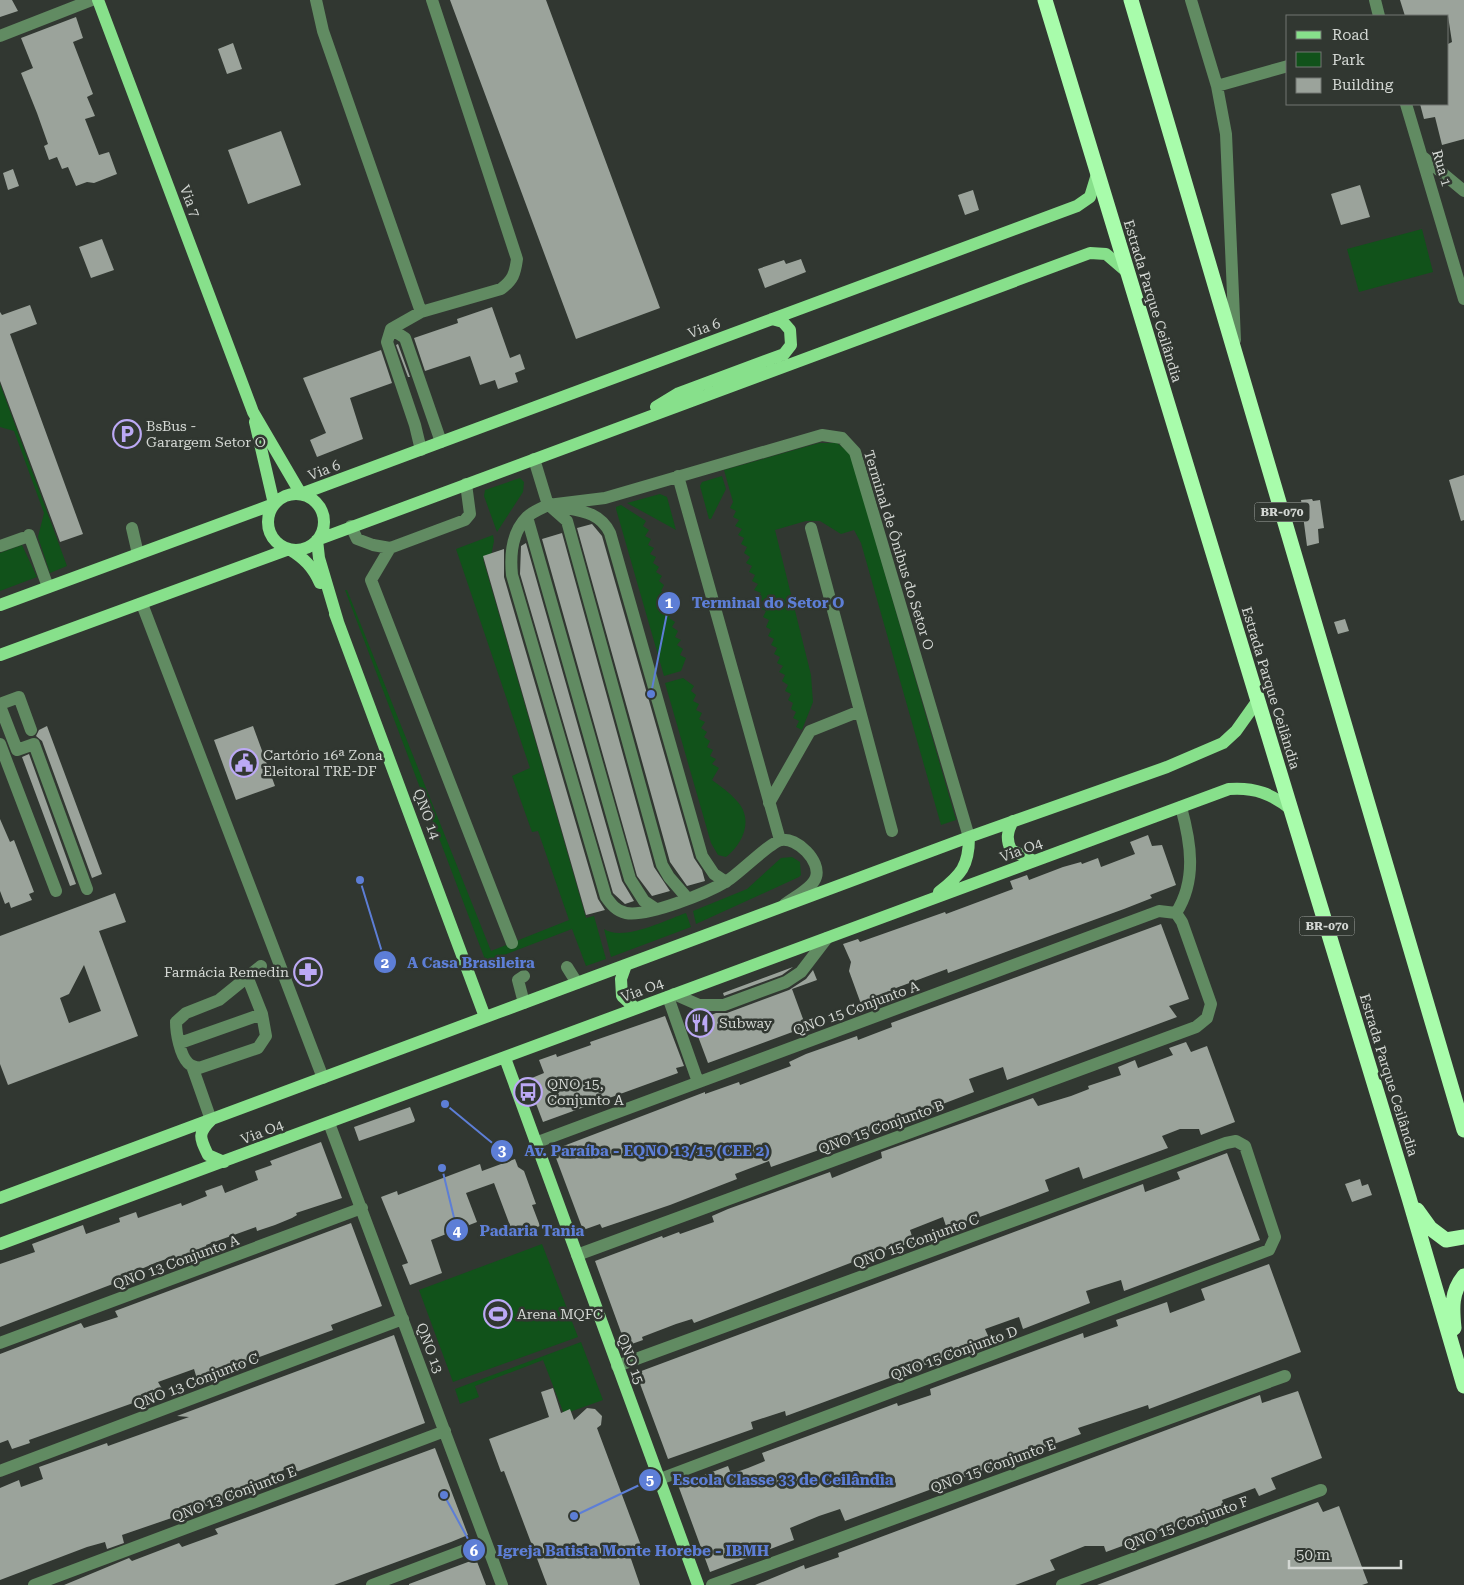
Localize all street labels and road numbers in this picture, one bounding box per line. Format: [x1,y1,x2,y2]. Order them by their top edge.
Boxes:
street label: Rua 1 [1429,148,1455,188]
street label: Via 7 [177,183,203,220]
street label: Estrada Parque Ceilândia [1121,218,1185,385]
street label: Via 6 [686,315,722,341]
street label: Terminal de Ônibus do Setor O [861,448,937,652]
street label: Via 6 [306,457,343,483]
road number: BR-070 [1254,502,1310,522]
street label: Estrada Parque Ceilândia [1239,605,1303,772]
street label: QNO 14 [410,787,444,842]
street label: Via O4 [997,835,1045,865]
road number: BR-070 [1300,916,1354,936]
street label: Via O4 [618,975,666,1005]
street label: QNO 15 Conjunto A [791,978,921,1038]
street label: Estrada Parque Ceilândia [1357,992,1421,1159]
street label: QNO 15 Conjunto B [816,1097,946,1157]
street label: Via O4 [238,1117,286,1147]
street label: QNO 15 Conjunto C [851,1211,981,1271]
street label: QNO 13 Conjunto A [111,1232,241,1292]
street label: QNO 13 [413,1321,447,1376]
street label: QNO 15 Conjunto D [888,1323,1020,1383]
street label: QNO 15 [614,1332,648,1387]
street label: QNO 13 Conjunto C [131,1350,261,1412]
street label: QNO 15 Conjunto E [928,1436,1058,1496]
street label: QNO 13 Conjunto E [169,1463,299,1525]
street label: QNO 15 Conjunto F [1121,1493,1251,1553]

